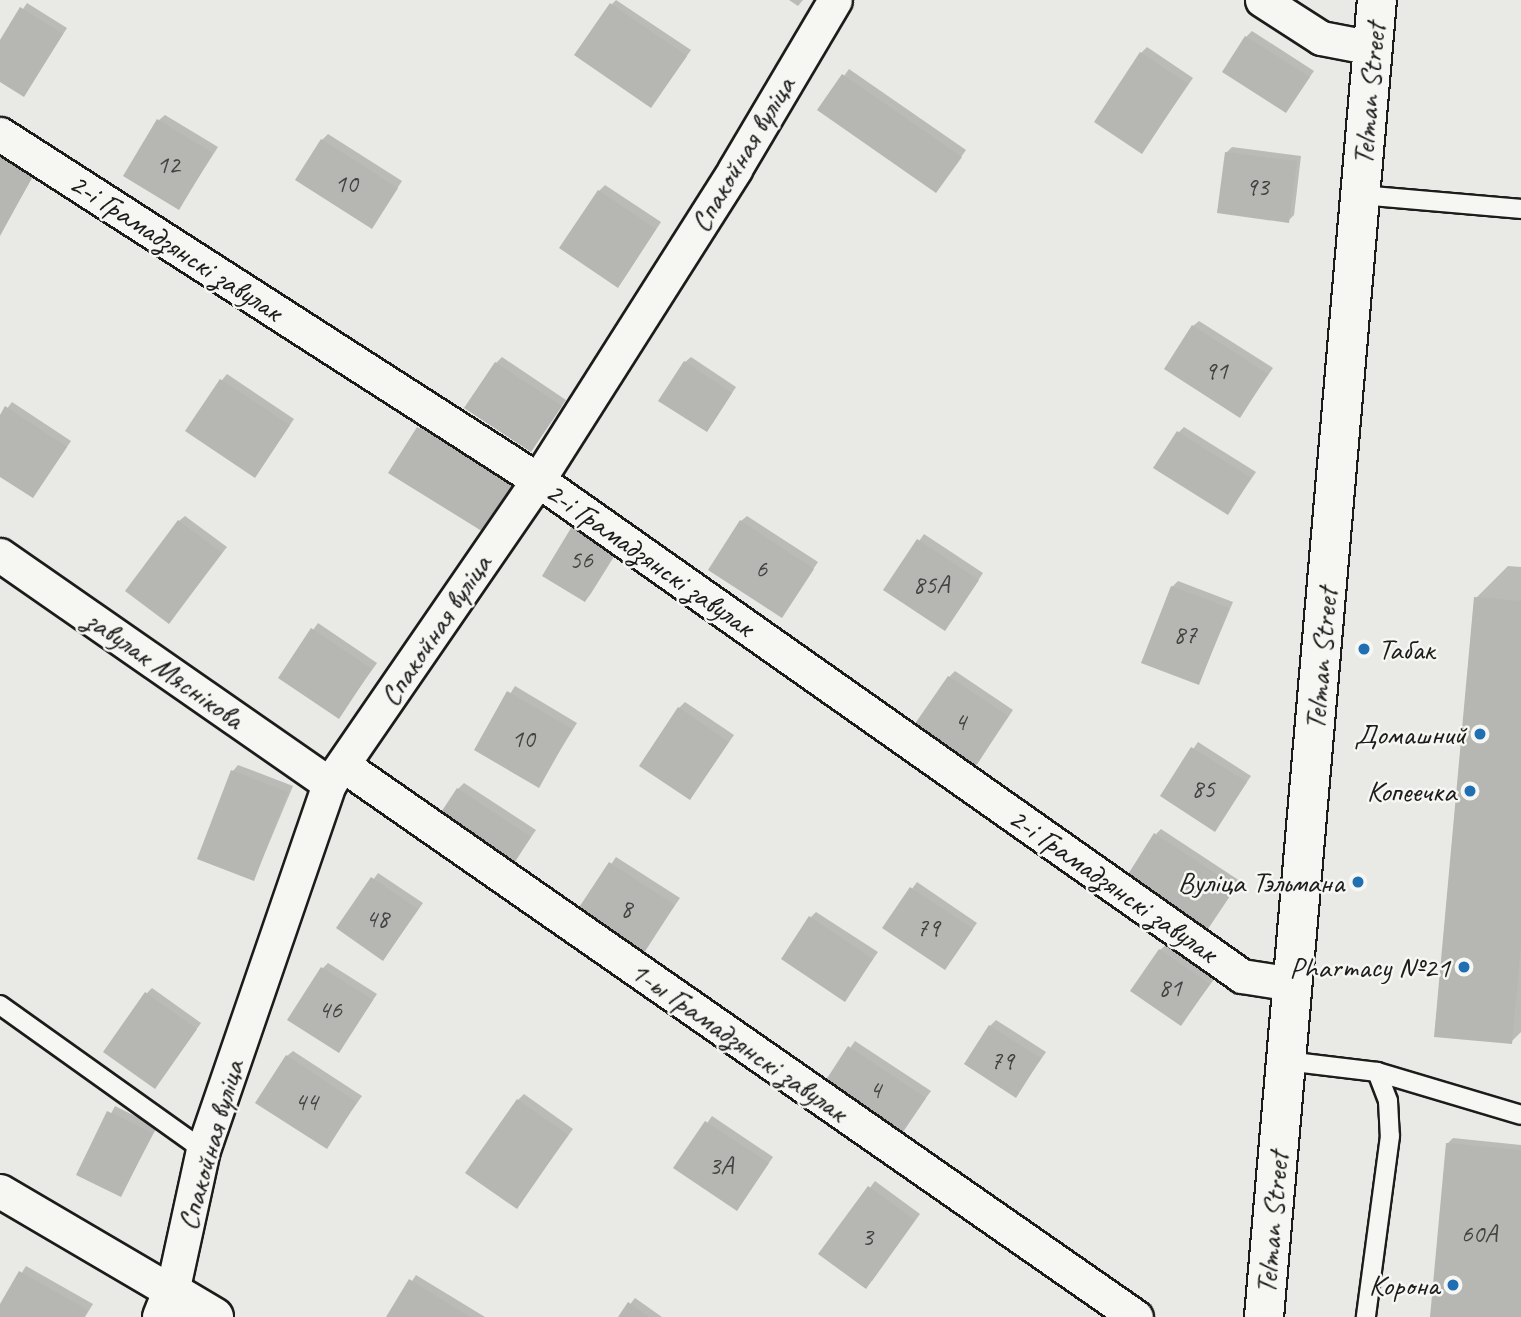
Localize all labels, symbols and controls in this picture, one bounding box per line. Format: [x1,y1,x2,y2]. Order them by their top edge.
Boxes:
street label: Telman Street [1345,21,1393,167]
street label: Спакойная вуліца [682,70,802,238]
house number: 12 [156,149,180,181]
street label: 2-і Грамадзянскі завулак [63,165,289,329]
house number: 10 [334,168,358,200]
house number: 93 [1245,171,1269,203]
house number: 91 [1204,355,1228,387]
street label: 2-і Грамадзянскі завулак [539,474,761,644]
house number: 56 [569,544,593,576]
street label: Спакойная вуліца [371,548,499,712]
house number: 6 [755,553,767,585]
house number: 85А [913,569,949,601]
street label: Telman Street [1297,586,1345,732]
street label: завулак Мяснікова [79,602,251,736]
house number: 87 [1173,619,1197,651]
place label: Табак [1378,631,1434,667]
marker: Табак [1356,641,1372,657]
house number: 4 [954,706,966,738]
place label: Домашний [1354,716,1466,752]
house number: 10 [511,723,535,755]
marker: Домашний [1472,726,1488,742]
house number: 85 [1191,773,1215,805]
place label: Копеечка [1367,773,1456,809]
marker: Копеечка [1462,783,1478,799]
street label: 2-і Грамадзянскі завулак [1002,800,1224,970]
place label: Вуліца Тэльмана [1178,864,1344,900]
marker: Вуліца Тэльмана [1350,874,1366,890]
house number: 8 [620,893,632,925]
house number: 48 [365,903,389,935]
house number: 79 [916,912,940,944]
place label: Pharmacy №21 [1289,949,1450,985]
street label: 1-ы Грамадзянскі завулак [624,953,854,1129]
marker: Pharmacy №21 [1456,959,1472,975]
house number: 81 [1158,972,1182,1004]
house number: 46 [318,994,342,1026]
house number: 79 [990,1045,1014,1077]
street label: Спакойная вуліца [169,1056,251,1234]
house number: 4 [869,1074,881,1106]
house number: 44 [294,1086,318,1118]
house number: 3А [709,1150,733,1182]
street label: Telman Street [1248,1150,1296,1296]
house number: 60А [1461,1218,1497,1250]
house number: 3 [861,1221,873,1253]
place label: Корона [1369,1267,1439,1303]
marker: Корона [1445,1277,1461,1293]

